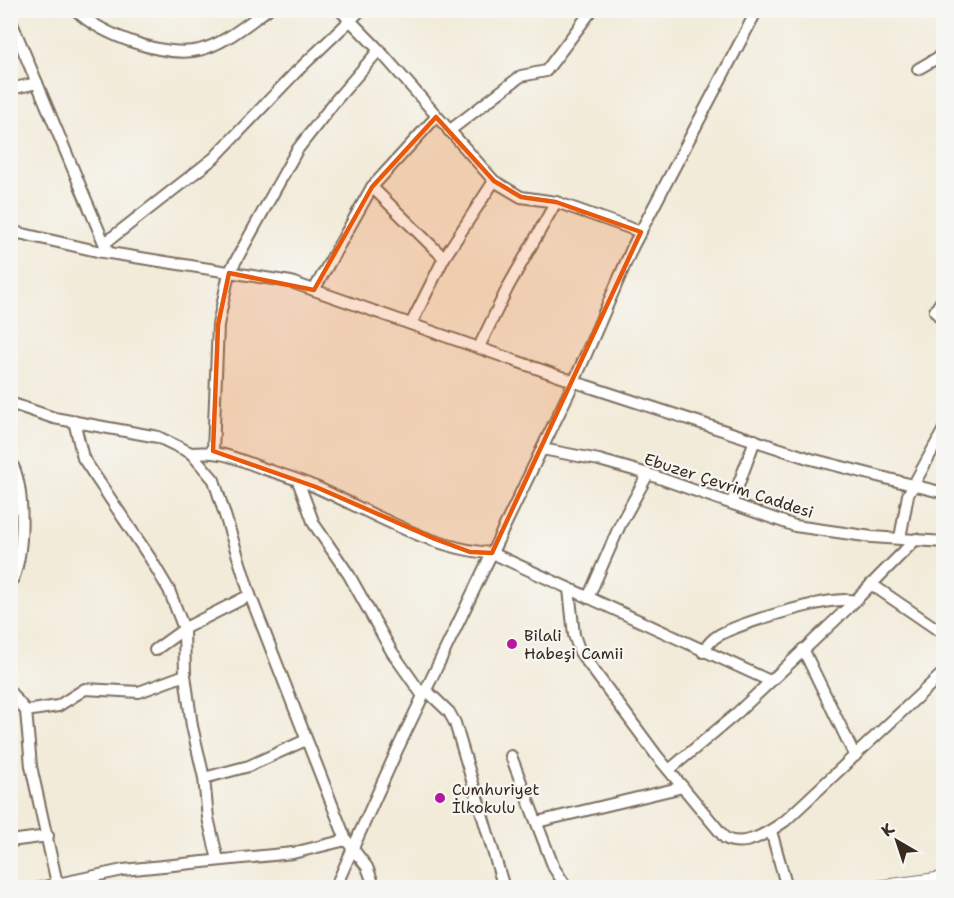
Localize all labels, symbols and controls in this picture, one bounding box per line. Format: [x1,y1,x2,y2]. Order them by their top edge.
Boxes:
street label: Ebuzer Çevrim Caddesi [641,448,816,523]
place label: Bilali Habeşi Camii [524,625,624,664]
marker: Bilali Habeşi Camii [505,637,519,651]
place label: Cumhuriyet İlkokulu [452,779,540,818]
marker: Cumhuriyet İlkokulu [433,791,447,805]
north arrow [867,811,927,871]
text: K [877,818,899,841]

